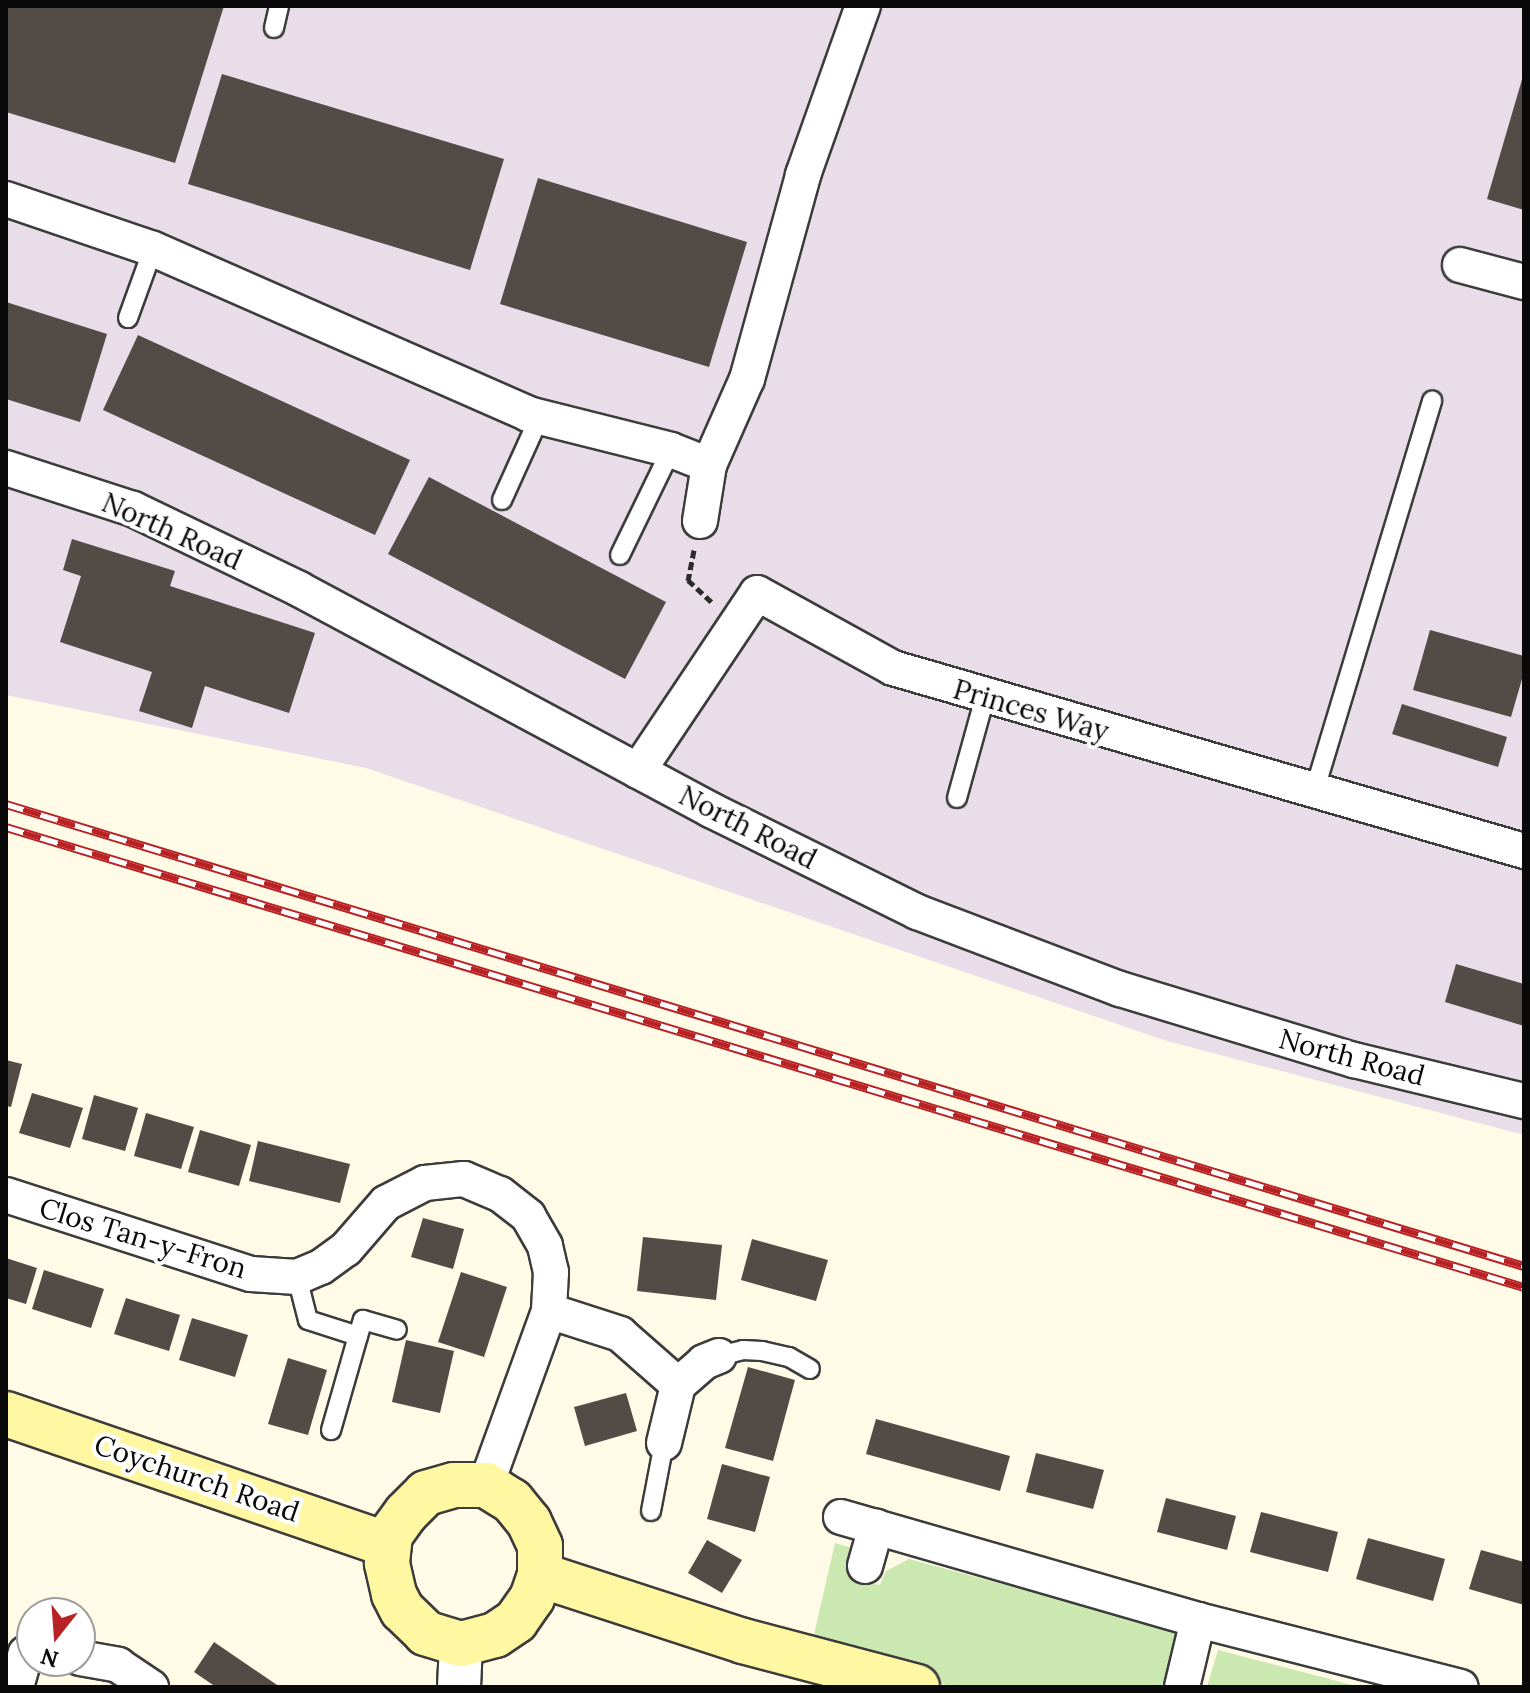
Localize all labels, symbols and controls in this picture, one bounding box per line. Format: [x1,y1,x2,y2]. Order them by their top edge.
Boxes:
street label: North Road [97,485,247,577]
street label: Princes Way [949,672,1113,748]
street label: North Road [674,778,822,876]
street label: North Road [1275,1021,1429,1093]
street label: Clos Tan-y-Fron [36,1191,250,1285]
street label: Coychurch Road [90,1427,304,1529]
north arrow [16,1597,96,1677]
text: N [37,1642,62,1674]

